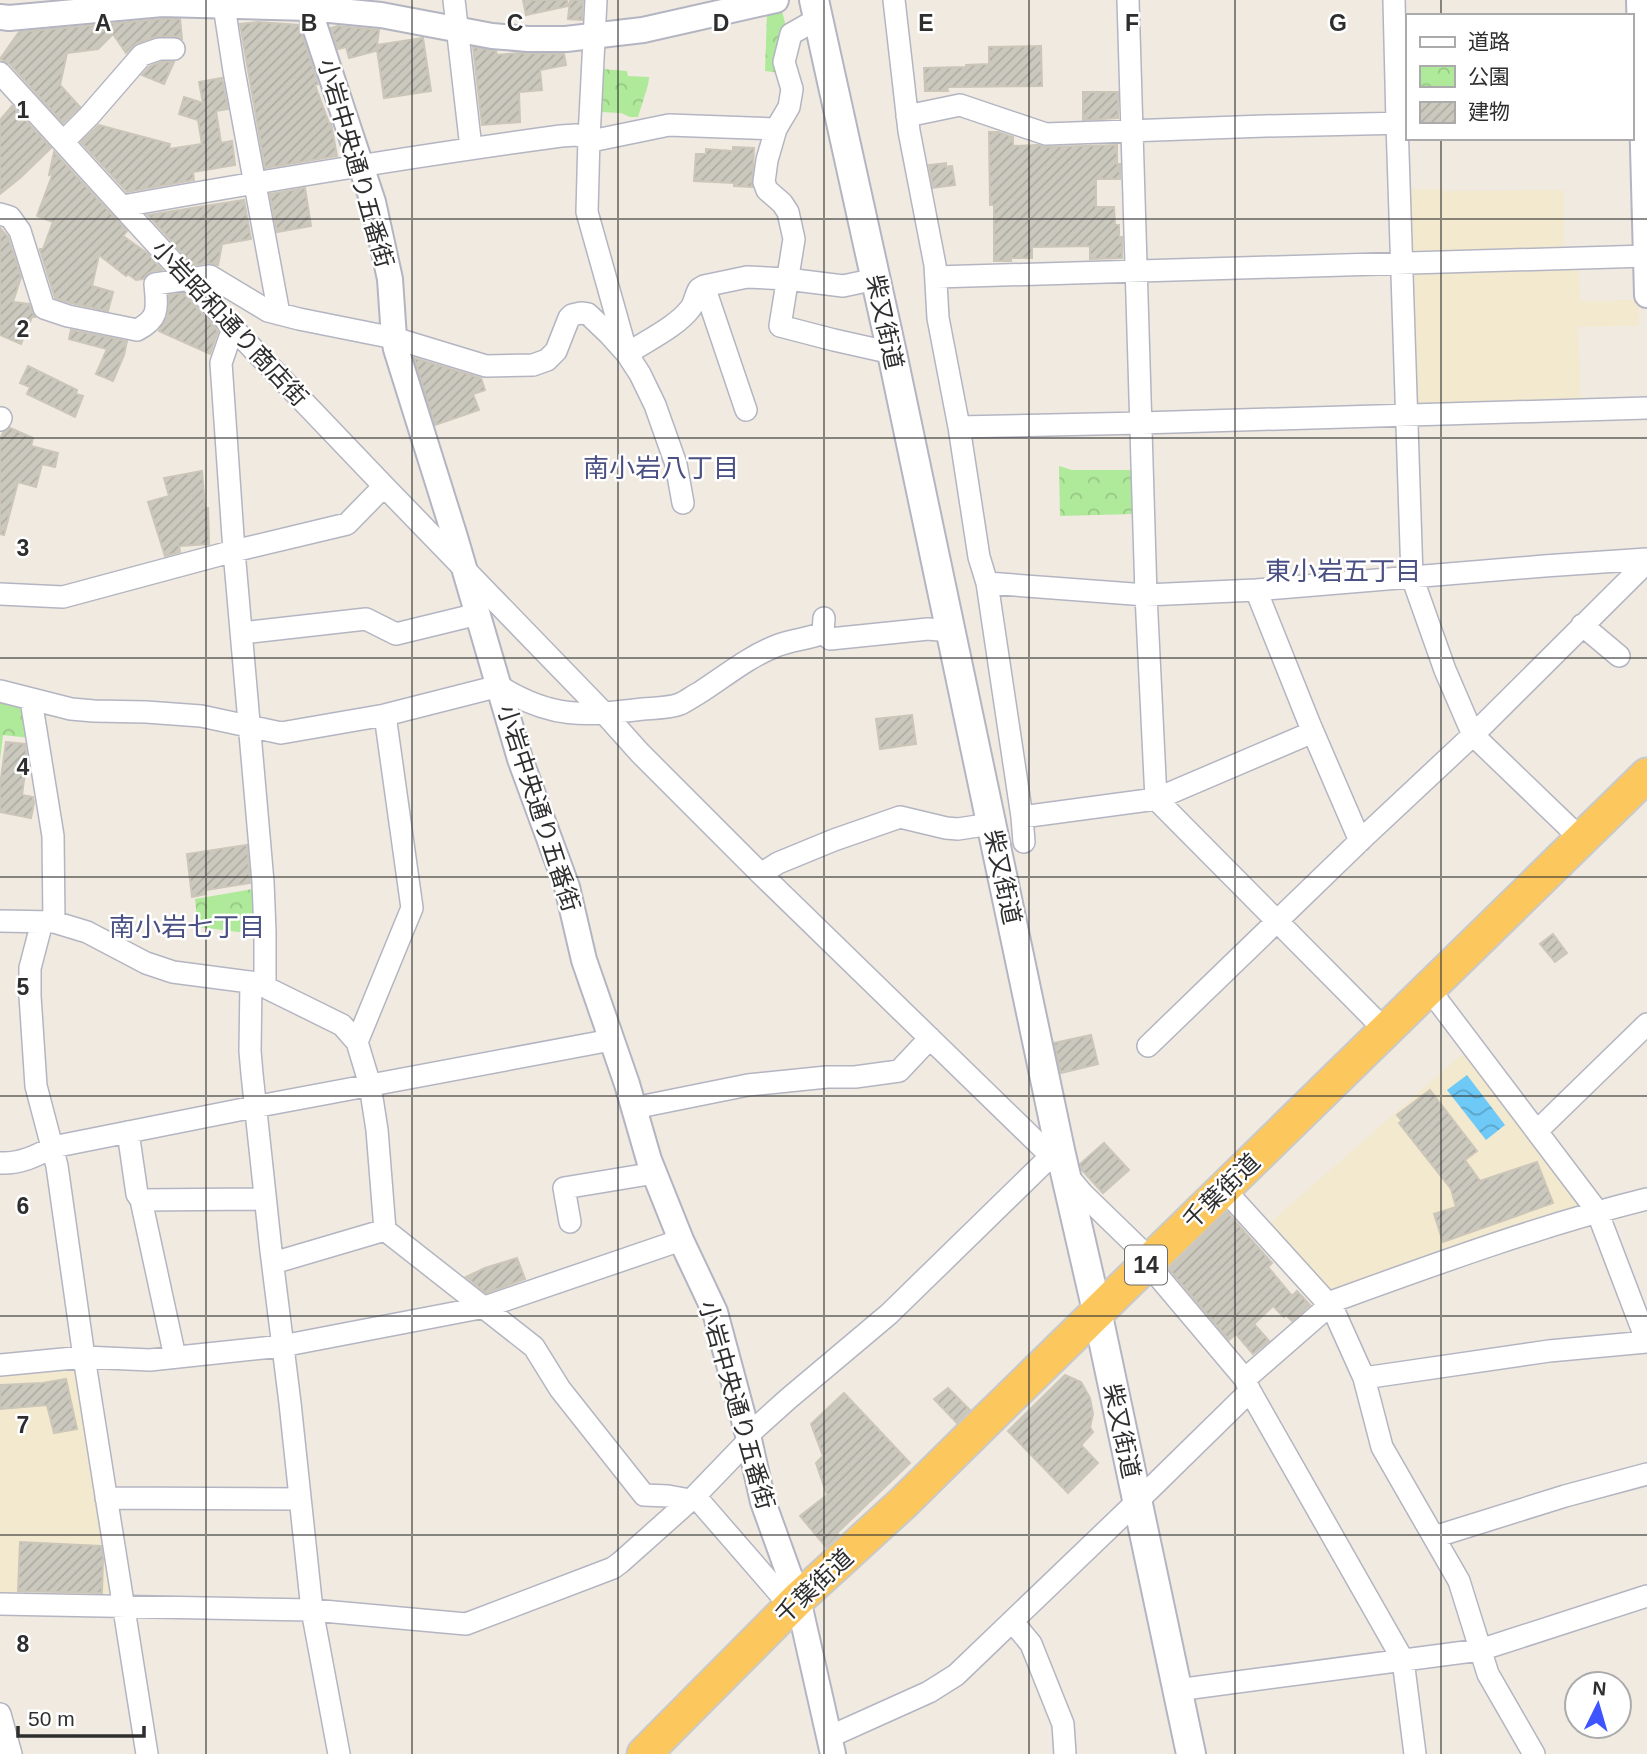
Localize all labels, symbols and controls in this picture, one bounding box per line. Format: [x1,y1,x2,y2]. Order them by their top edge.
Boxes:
text: A [95,10,111,36]
text: B [301,10,317,36]
text: C [507,10,523,36]
text: D [713,10,729,36]
text: E [918,10,934,36]
text: F [1125,10,1139,36]
text: G [1329,10,1347,36]
legend [1406,14,1633,140]
text: 道路 [1468,30,1510,53]
street label: 小岩中央通り五番街 [313,55,399,271]
text: 公園 [1468,65,1510,88]
text: 1 [17,97,30,123]
text: 建物 [1468,100,1510,123]
street label: 小岩昭和通り商店街 [146,235,314,411]
street label: 柴又街道 [862,272,908,372]
text: 2 [17,316,29,342]
district label: 南小岩八丁目 [583,453,739,483]
text: 3 [17,535,29,561]
district label: 東小岩五丁目 [1265,556,1421,586]
street label: 小岩中央通り五番街 [493,701,585,915]
text: 4 [17,754,30,780]
street label: 柴又街道 [980,827,1026,927]
district label: 南小岩七丁目 [109,912,265,942]
text: 5 [17,974,30,1000]
street label: 千葉街道 [1177,1148,1265,1234]
text: 6 [17,1193,29,1219]
road number: 14 [1125,1246,1167,1284]
street label: 小岩中央通り五番街 [694,1297,780,1513]
street label: 柴又街道 [1099,1381,1145,1481]
text: 7 [17,1412,29,1438]
street label: 千葉街道 [770,1543,858,1629]
text: 8 [17,1631,30,1657]
north arrow [1563,1670,1633,1740]
text: N [1592,1678,1607,1700]
scale bar [18,1694,144,1738]
text: 50 m [28,1707,75,1730]

